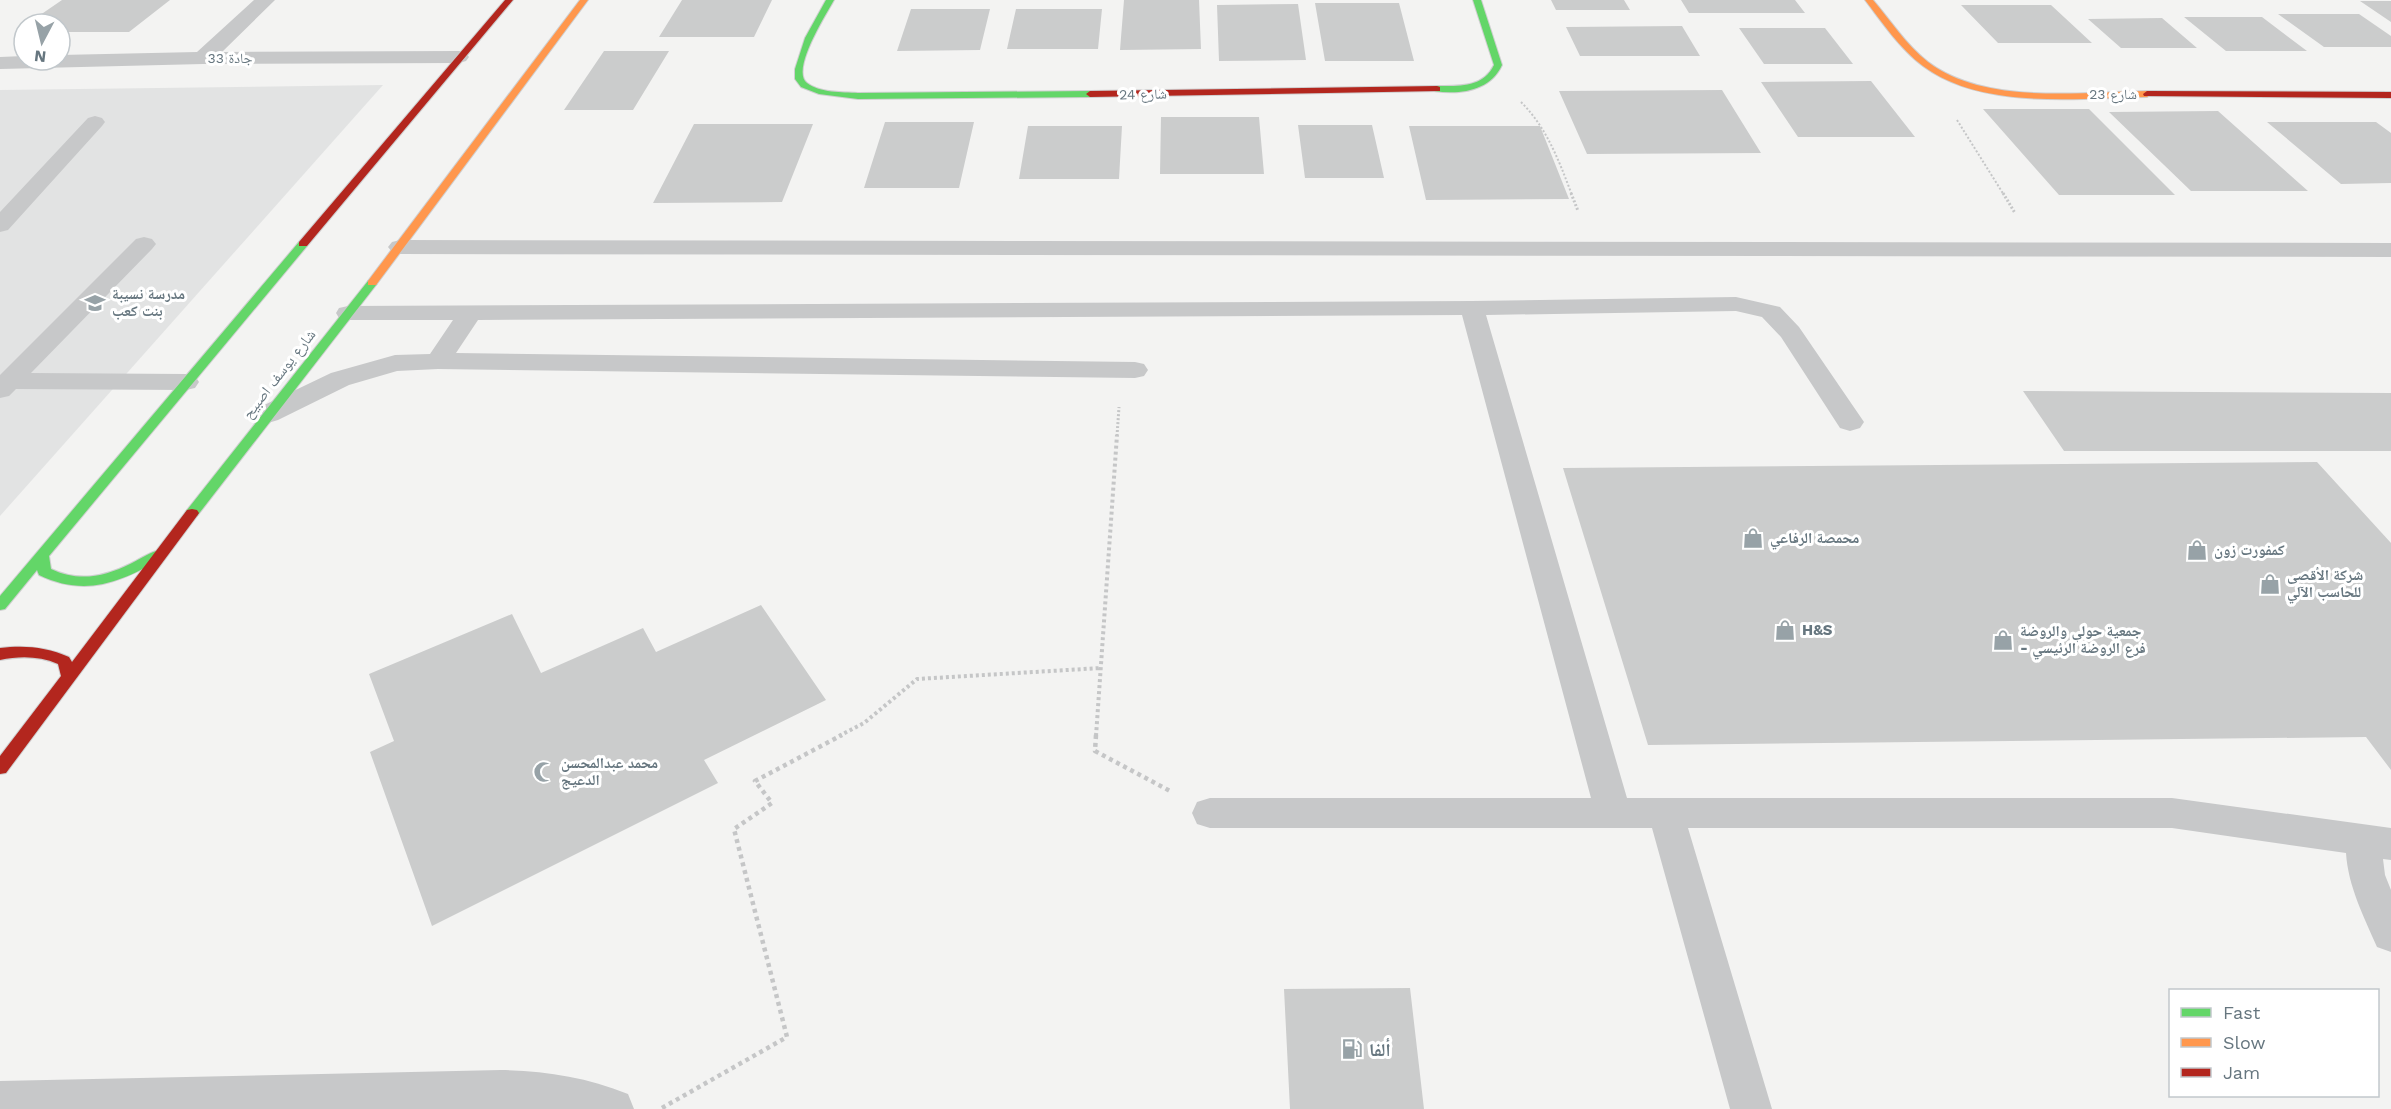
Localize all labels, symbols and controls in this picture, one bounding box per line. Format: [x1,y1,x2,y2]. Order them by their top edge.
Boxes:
north arrow [12,12,72,72]
text: N [33,46,47,67]
street label: جادة 33 [207,50,253,66]
street label: شارع 24 [1119,86,1167,104]
street label: شارع 23 [2089,86,2137,104]
place label: مدرسة نسيبة بنت كعب [112,285,185,320]
school or university icon: مدرسة نسيبة بنت كعب [83,291,107,315]
street label: شارع يوسف اصبيح [239,326,320,423]
shop icon: محمصة الرفاعي [1741,526,1765,550]
place label: محمصة الرفاعي [1770,529,1859,550]
shop icon: كمفورت زون [2185,538,2209,562]
place label: كمفورت زون [2214,541,2285,559]
place label: شركة الأقصى للحاسب الآلي [2287,566,2363,604]
shop icon: شركة الأقصى للحاسب الآلي [2258,572,2282,596]
shop icon: H&S [1773,618,1797,642]
place label: H&S [1802,621,1833,639]
place label: جمعية حولي والروضة - فرع الروضة الرئيسي [2020,622,2146,660]
shop icon: جمعية حولي والروضة - فرع الروضة الرئيسي [1991,628,2015,652]
place label: محمد عبدالمحسن الدعيج [561,754,658,790]
mosque icon: محمد عبدالمحسن الدعيج [532,760,556,784]
legend [2169,989,2379,1097]
text: Fast [2223,1002,2261,1023]
text: Slow [2223,1032,2266,1053]
fuel station icon: ألفا [1340,1037,1364,1061]
place label: ألفا [1369,1038,1391,1060]
text: Jam [2223,1062,2260,1083]

